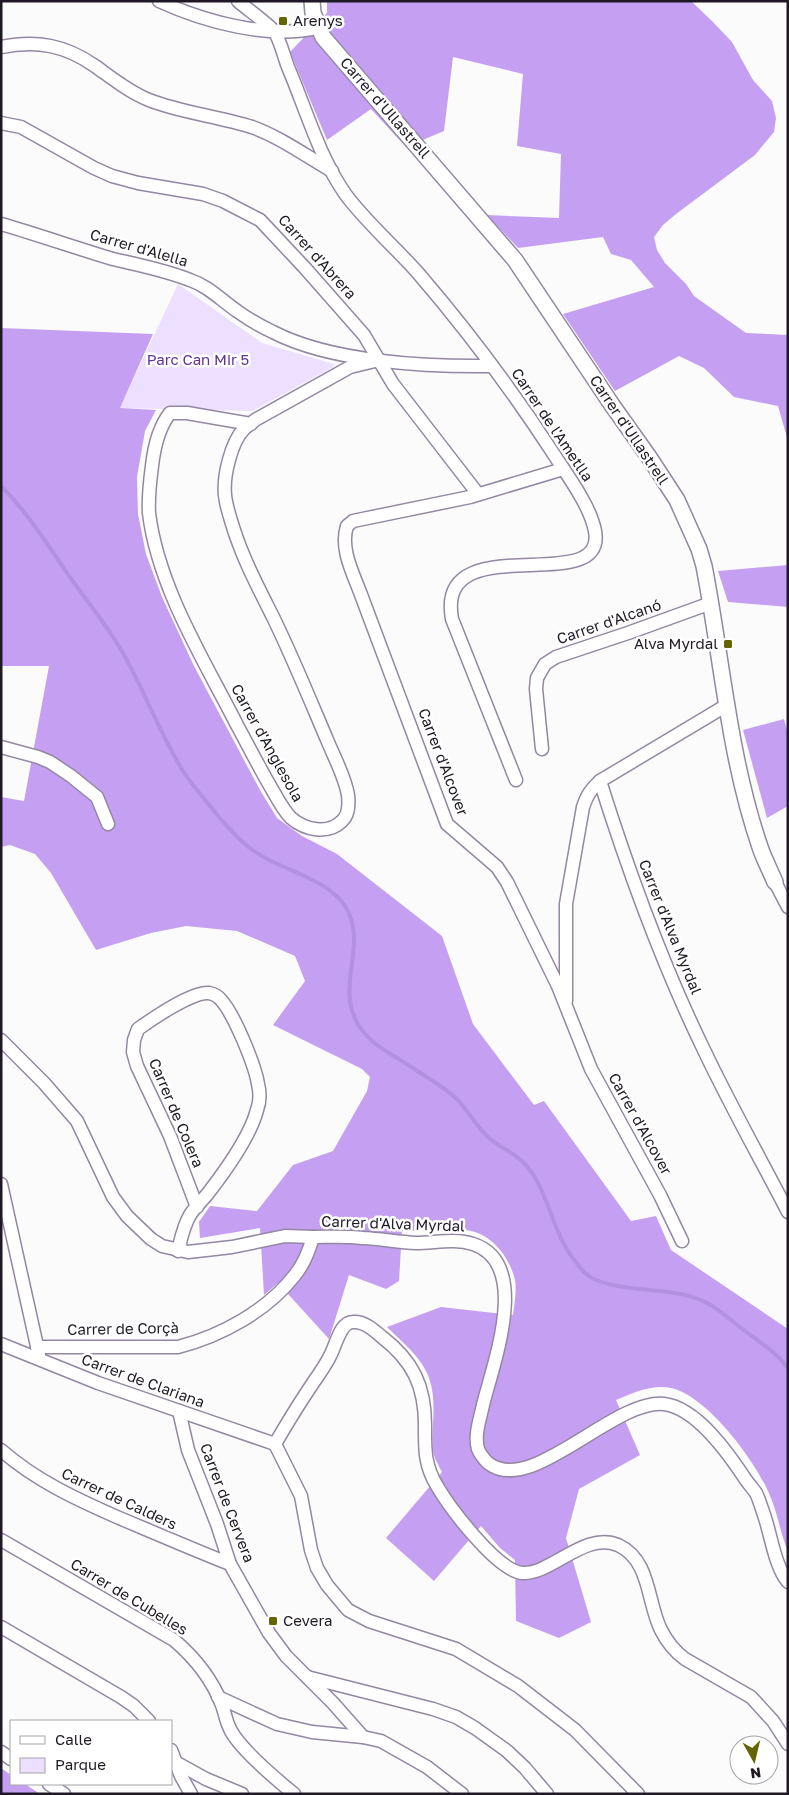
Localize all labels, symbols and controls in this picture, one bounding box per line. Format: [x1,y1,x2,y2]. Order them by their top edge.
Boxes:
place label: Arenys [293,11,343,29]
marker: Arenys [277,15,289,27]
street label: Carrer d'Ullastrell [337,53,435,162]
street label: Carrer d'Abrera [275,210,360,302]
street label: Carrer d'Alella [88,224,190,270]
park label: Parc Can Mir 5 [147,350,249,368]
street label: Carrer de l'Ametlla [508,364,597,484]
street label: Carrer d'Ullastrell [587,371,673,488]
street label: Carrer d'Alcanó [554,595,663,647]
place label: Alva Myrdal [634,634,718,652]
marker: Alva Myrdal [722,638,734,650]
street label: Carrer d'Anglesola [228,680,308,805]
street label: Carrer d'Alcover [415,705,473,818]
street label: Carrer d'Alva Myrdal [636,857,706,997]
street label: Carrer de Colera [146,1055,208,1170]
street label: Carrer d'Alcover [605,1069,676,1178]
street label: Carrer d'Alva Myrdal [321,1211,465,1235]
street label: Carrer de Corçà [67,1318,179,1338]
street label: Carrer de Clariana [79,1349,207,1411]
street label: Carrer de Cervera [197,1440,259,1565]
street label: Carrer de Calders [59,1463,180,1533]
street label: Carrer de Cubelles [68,1554,191,1638]
place label: Cevera [283,1611,333,1629]
marker: Cevera [267,1615,279,1627]
legend [10,1720,172,1785]
text: Calle [55,1730,92,1748]
north arrow [729,1735,779,1785]
text: Parque [55,1755,106,1773]
text: N [749,1764,762,1783]

